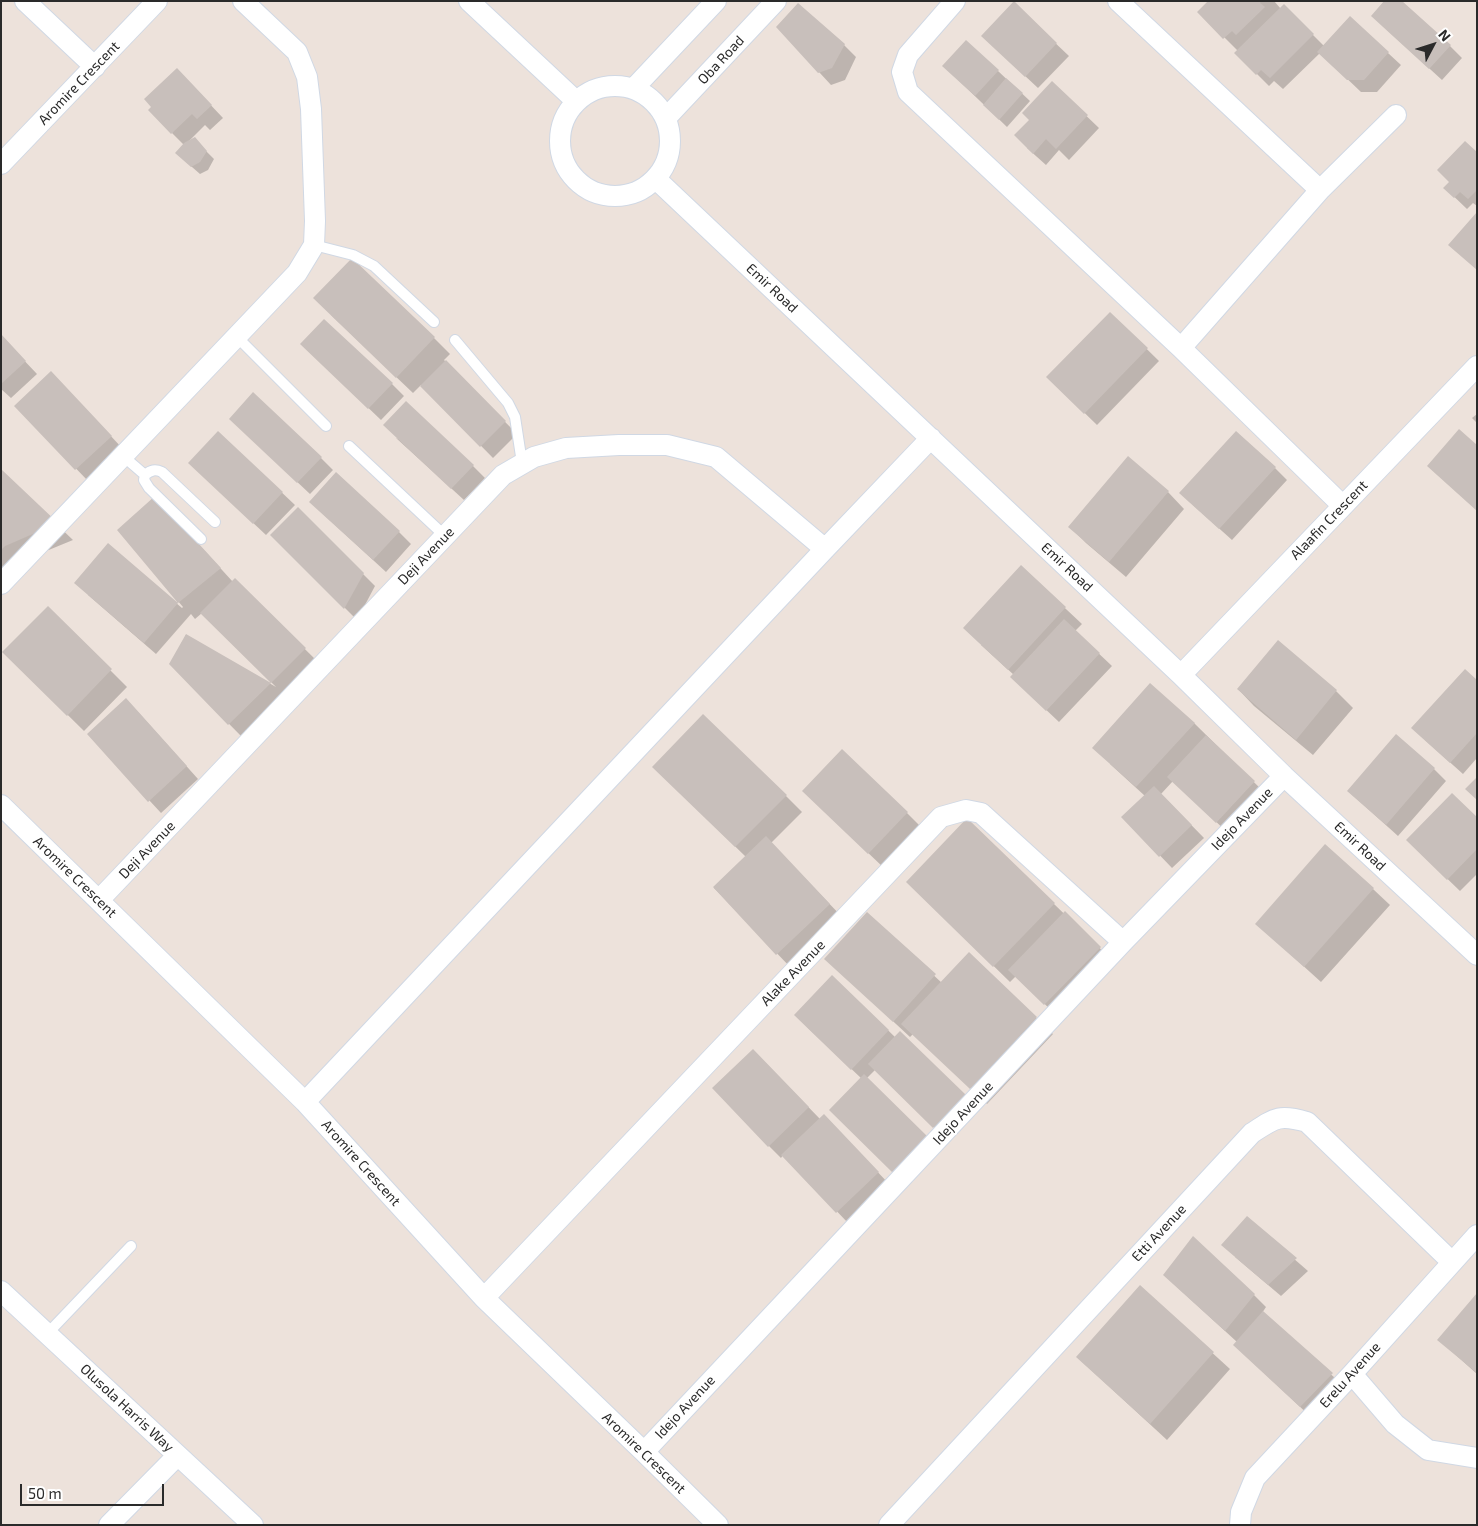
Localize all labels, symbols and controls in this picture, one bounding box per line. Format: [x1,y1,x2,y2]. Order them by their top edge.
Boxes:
north arrow [1408,20,1458,70]
text: N [1435,26,1455,44]
street label: Oba Road [694,32,748,88]
street label: Aromire Crescent [35,38,123,128]
street label: Emir Road [743,260,801,316]
street label: Alaafin Crescent [1287,477,1371,563]
street label: Deji Avenue [394,524,458,588]
street label: Emir Road [1038,539,1096,595]
street label: Idejo Avenue [1208,784,1276,854]
street label: Deji Avenue [115,818,179,882]
street label: Emir Road [1331,818,1389,874]
street label: Aromire Crescent [30,833,120,921]
street label: Alake Avenue [757,937,829,1009]
street label: Idejo Avenue [929,1078,997,1148]
street label: Aromire Crescent [318,1117,404,1209]
street label: Etti Avenue [1128,1201,1190,1265]
street label: Erelu Avenue [1316,1339,1384,1411]
street label: Olusola Harris Way [77,1360,177,1456]
street label: Idejo Avenue [651,1372,719,1442]
street label: Aromire Crescent [599,1409,689,1497]
scale bar [22,1474,166,1506]
text: 50 m [28,1484,62,1502]

